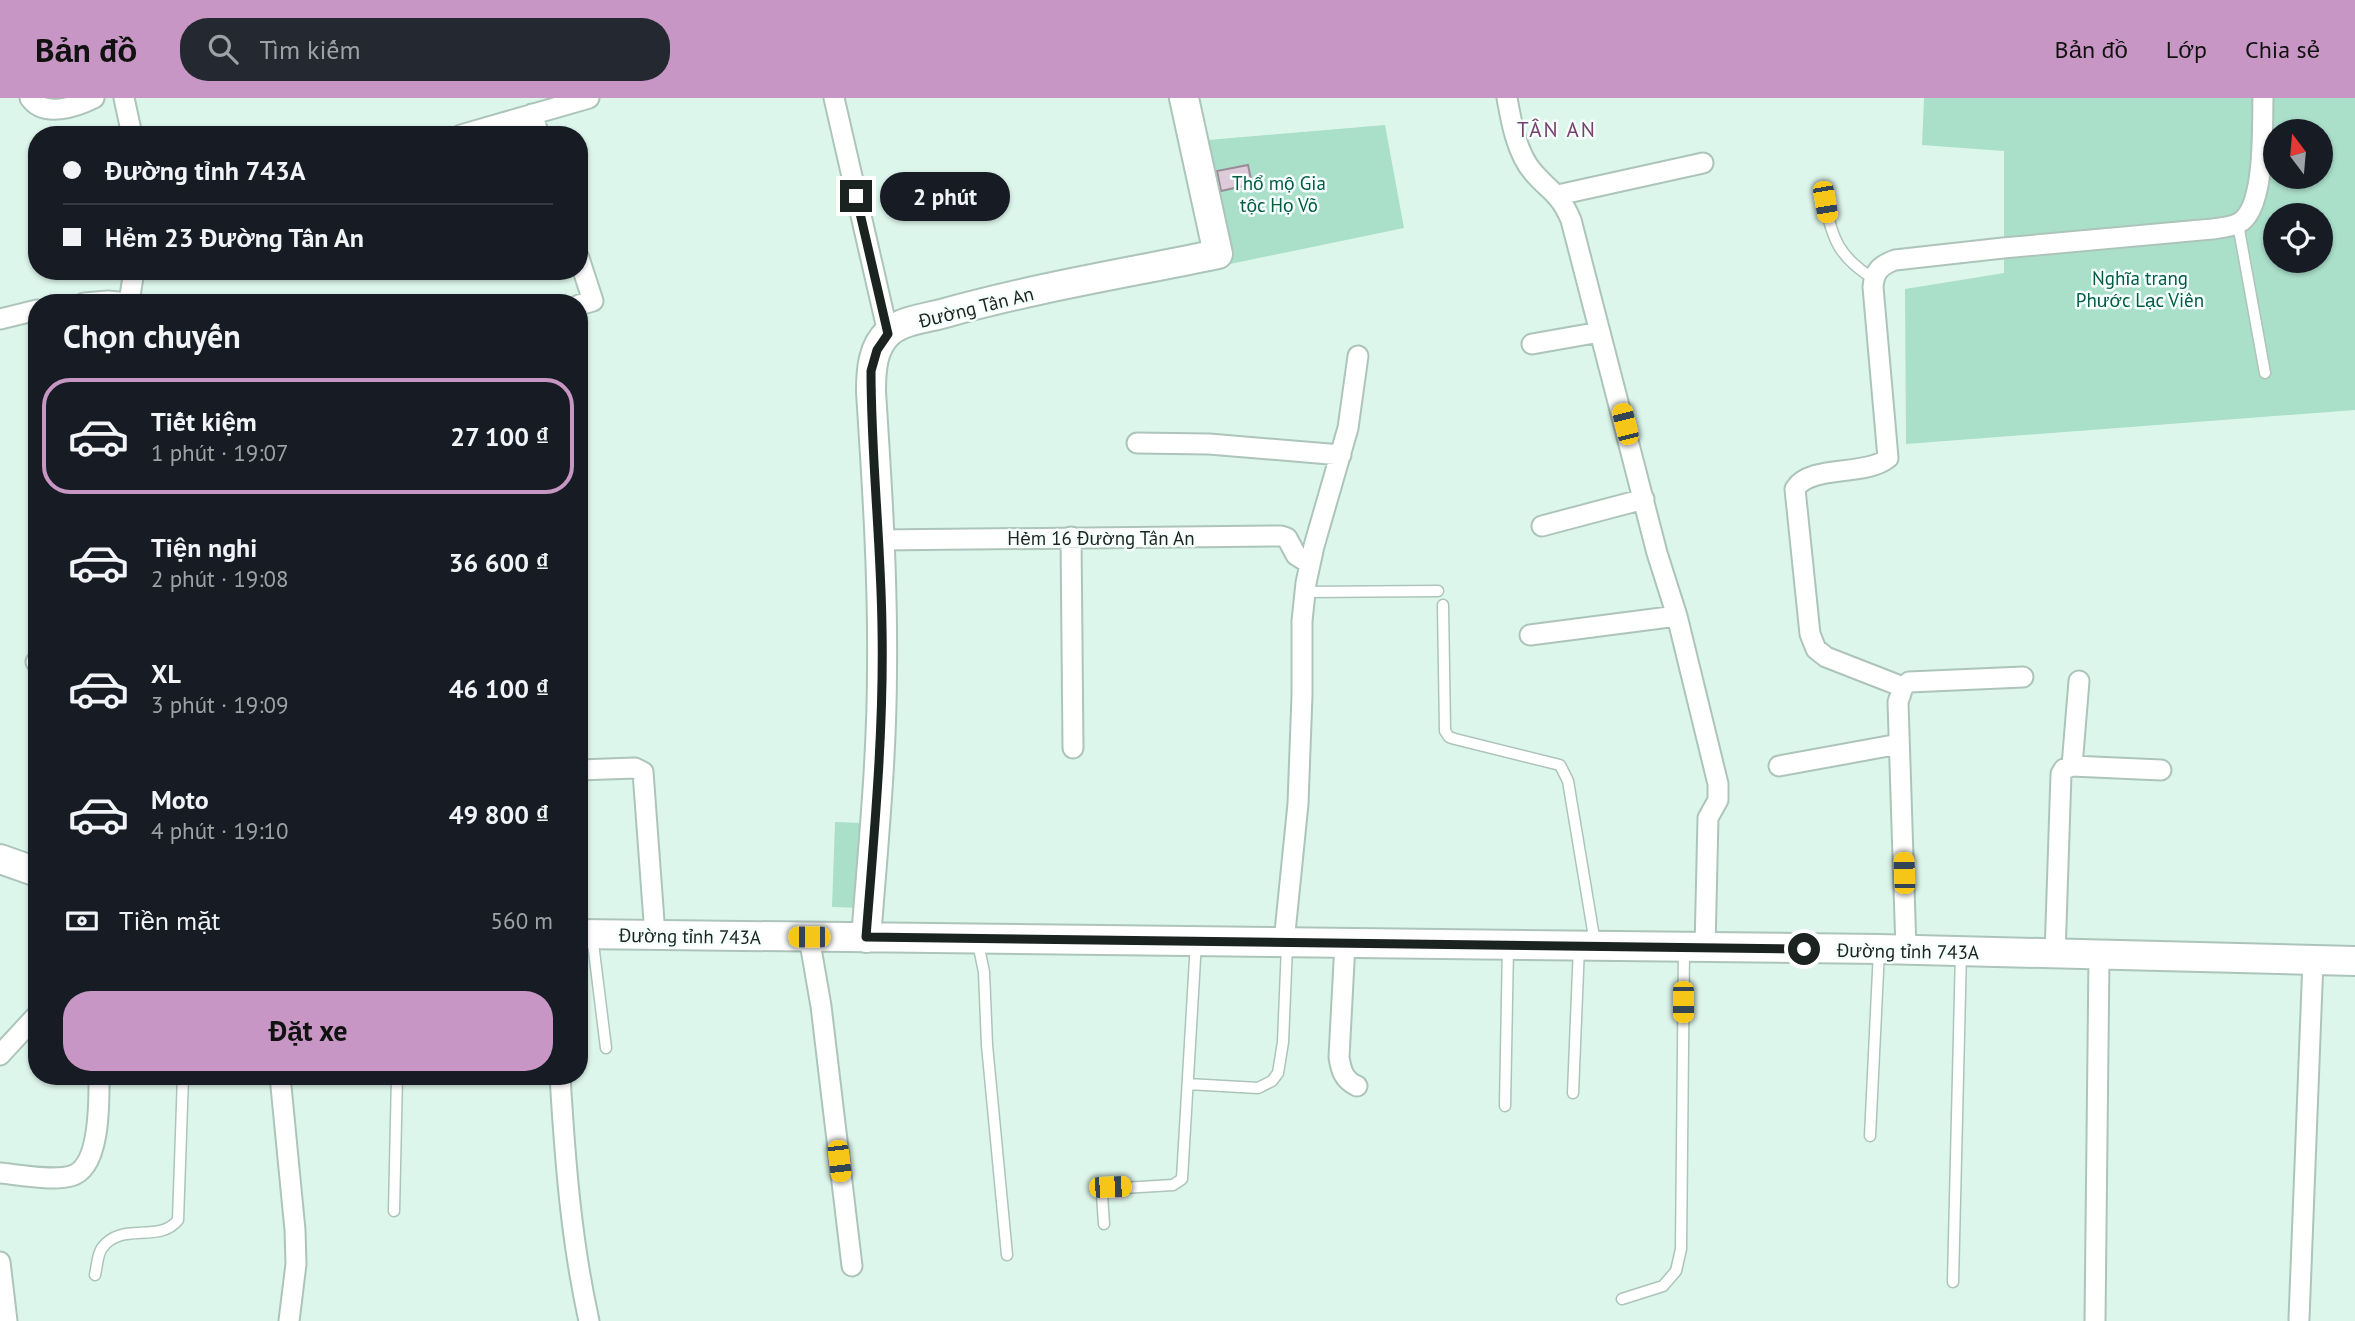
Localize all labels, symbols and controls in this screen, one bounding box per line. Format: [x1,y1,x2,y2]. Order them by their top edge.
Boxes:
search box [180,18,670,81]
text: Bản đồ [35,28,138,71]
icon: search [204,30,242,68]
text: Tìm kiếm [260,33,361,66]
text: Bản đồ [2055,34,2128,65]
text: Lớp [2166,34,2207,65]
text: Chia sẻ [2245,34,2320,65]
district label: TÂN AN [1517,116,1597,143]
north arrow [2263,119,2333,189]
map controls [2263,119,2333,273]
text: Đường tỉnh 743A [105,154,306,187]
park label: Thổ mộ Gia tộc Họ Võ [1232,171,1326,217]
callout: 2 phút [880,172,1010,220]
car [1812,179,1839,225]
route end [840,180,872,212]
text: 2 phút [913,182,977,211]
button: locate [2263,203,2333,273]
text: Hẻm 23 Đường Tân An [105,221,364,254]
park label: Nghĩa trang Phước Lạc Viên [2076,266,2204,312]
street label: Đường Tân An [915,281,1036,333]
text: Chọn chuyến [63,315,241,357]
car [1610,401,1641,447]
icon: car [67,405,130,468]
text: Tiết kiệm [151,405,257,438]
text: 27 100 ₫ [450,420,549,453]
text: 1 phút · 19:07 [151,438,289,467]
street label: Hẻm 16 Đường Tân An [1007,526,1195,550]
icon: car [67,531,130,594]
text: Tiện nghi [151,531,257,564]
text: 36 600 ₫ [449,546,549,579]
text: 2 phút · 19:08 [151,564,289,593]
icon: car [67,657,130,720]
text: XL [151,657,181,690]
text: 46 100 ₫ [449,672,549,705]
text: 3 phút · 19:09 [151,690,289,719]
icon: car [67,783,130,846]
text: Moto [151,783,209,816]
text: 49 800 ₫ [449,798,549,831]
text: 4 phút · 19:10 [151,816,289,845]
car [1893,852,1916,894]
icon: cash [63,902,101,940]
text: Tiền mặt [119,904,220,937]
text: 560 m [491,906,553,935]
street label: Đường tỉnh 743A [618,923,761,949]
car [789,927,831,948]
route start [1788,933,1820,965]
street label: Đường tỉnh 743A [1836,938,1979,964]
car [1673,981,1694,1023]
button: Đặt xe [63,991,553,1071]
car [827,1139,852,1183]
car [1089,1176,1132,1198]

